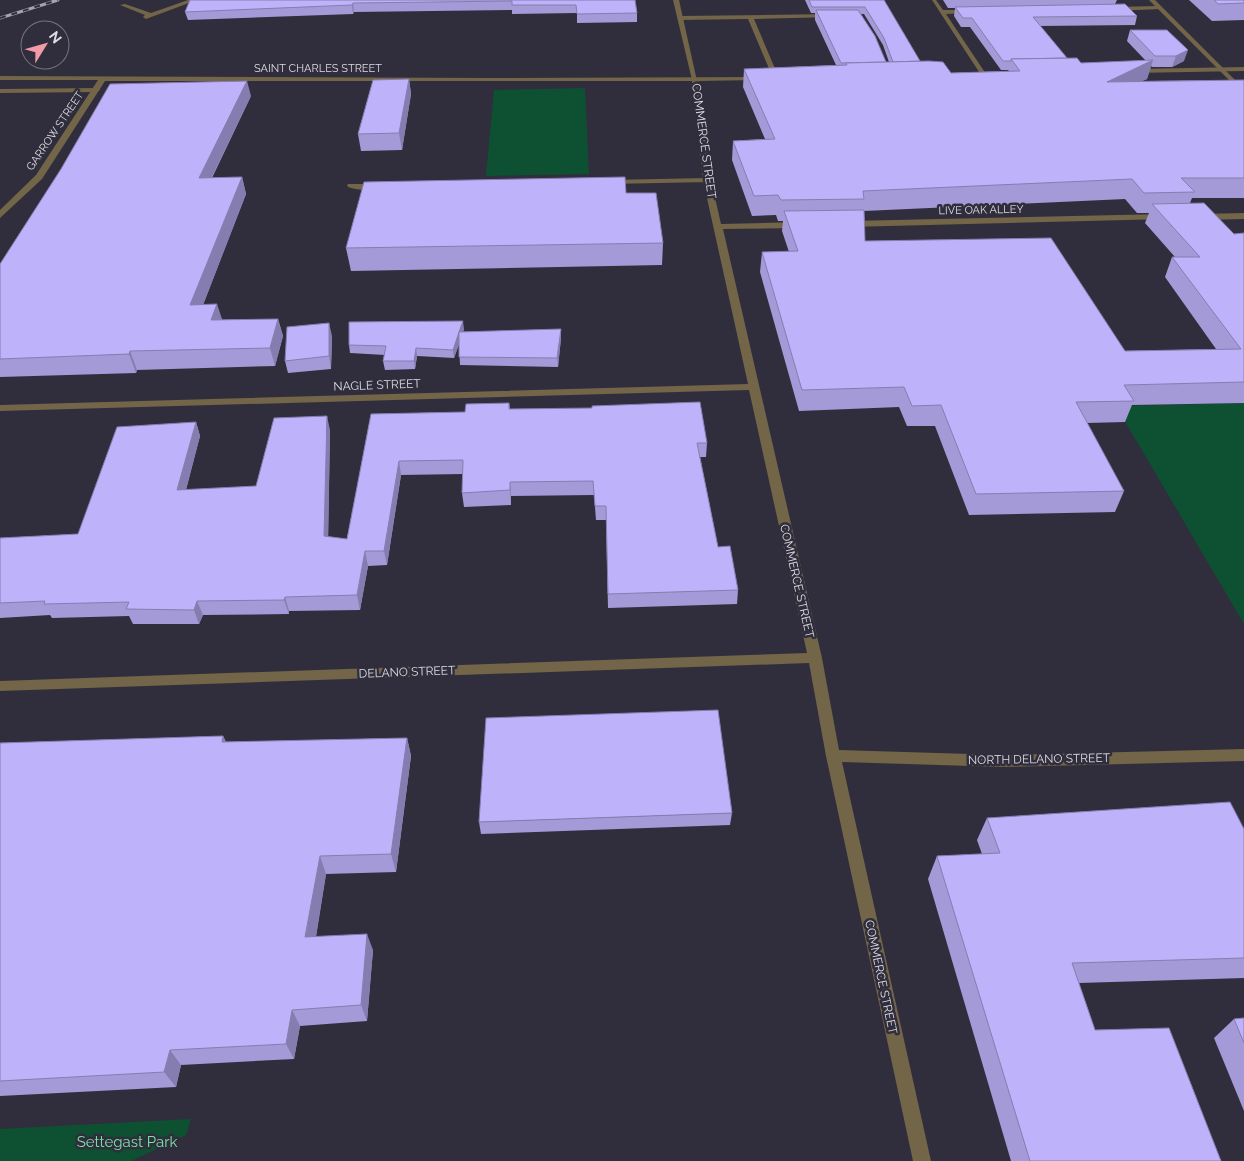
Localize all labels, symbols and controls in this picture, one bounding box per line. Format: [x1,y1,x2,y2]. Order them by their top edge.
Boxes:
north arrow [20,20,70,70]
text: N [46,28,65,46]
street label: SAINT CHARLES STREET [254,62,382,75]
street label: COMMERCE STREET [689,82,719,200]
street label: GARROW STREET [24,89,86,173]
street label: LIVE OAK ALLEY [938,203,1024,217]
street label: NAGLE STREET [333,376,422,394]
street label: COMMERCE STREET [777,523,817,640]
street label: DELANO STREET [358,663,456,681]
street label: NORTH DELANO STREET [968,751,1111,767]
street label: COMMERCE STREET [862,919,900,1036]
park label: Settegast Park [77,1133,177,1151]

